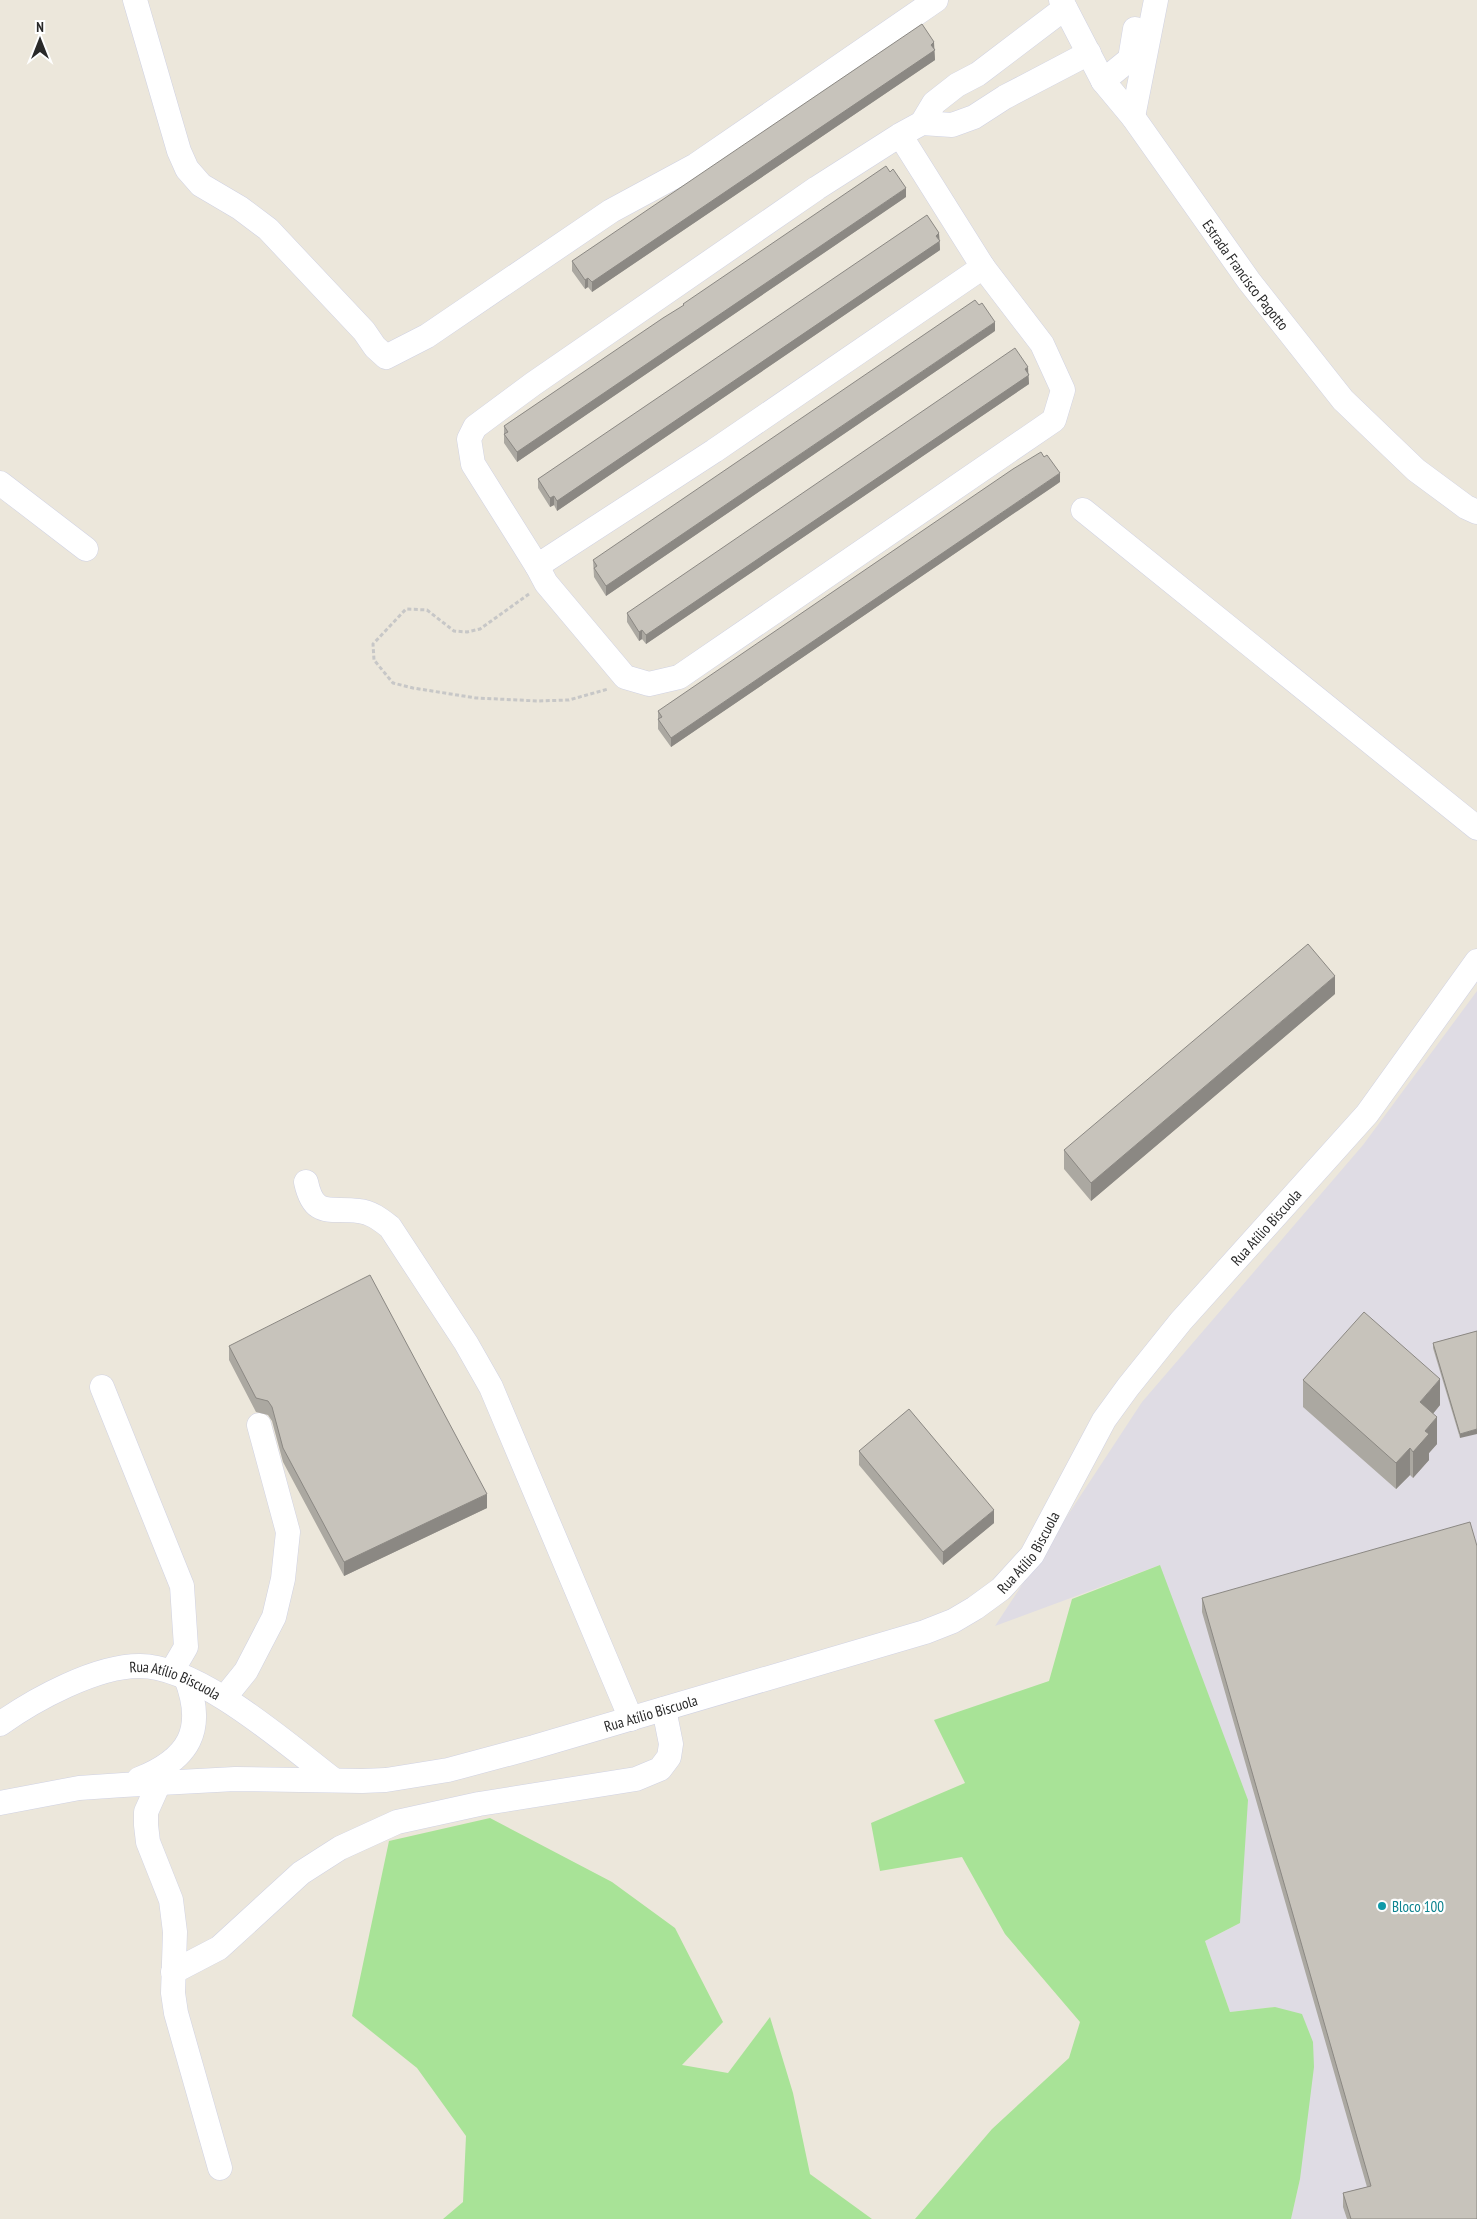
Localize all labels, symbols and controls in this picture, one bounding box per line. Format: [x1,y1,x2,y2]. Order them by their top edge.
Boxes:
north arrow [15,15,65,65]
text: N [36,18,44,36]
street label: Estrada Francisco Pagotto [1199,216,1293,334]
street label: Rua Atílio Biscuola [1226,1185,1305,1269]
street label: Rua Atílio Biscuola [992,1508,1063,1597]
street label: Rua Atílio Biscuola [129,1656,224,1704]
street label: Rua Atílio Biscuola [602,1690,700,1735]
place label: Bloco 100 [1392,1897,1444,1916]
marker: Bloco 100 [1376,1900,1388,1912]

